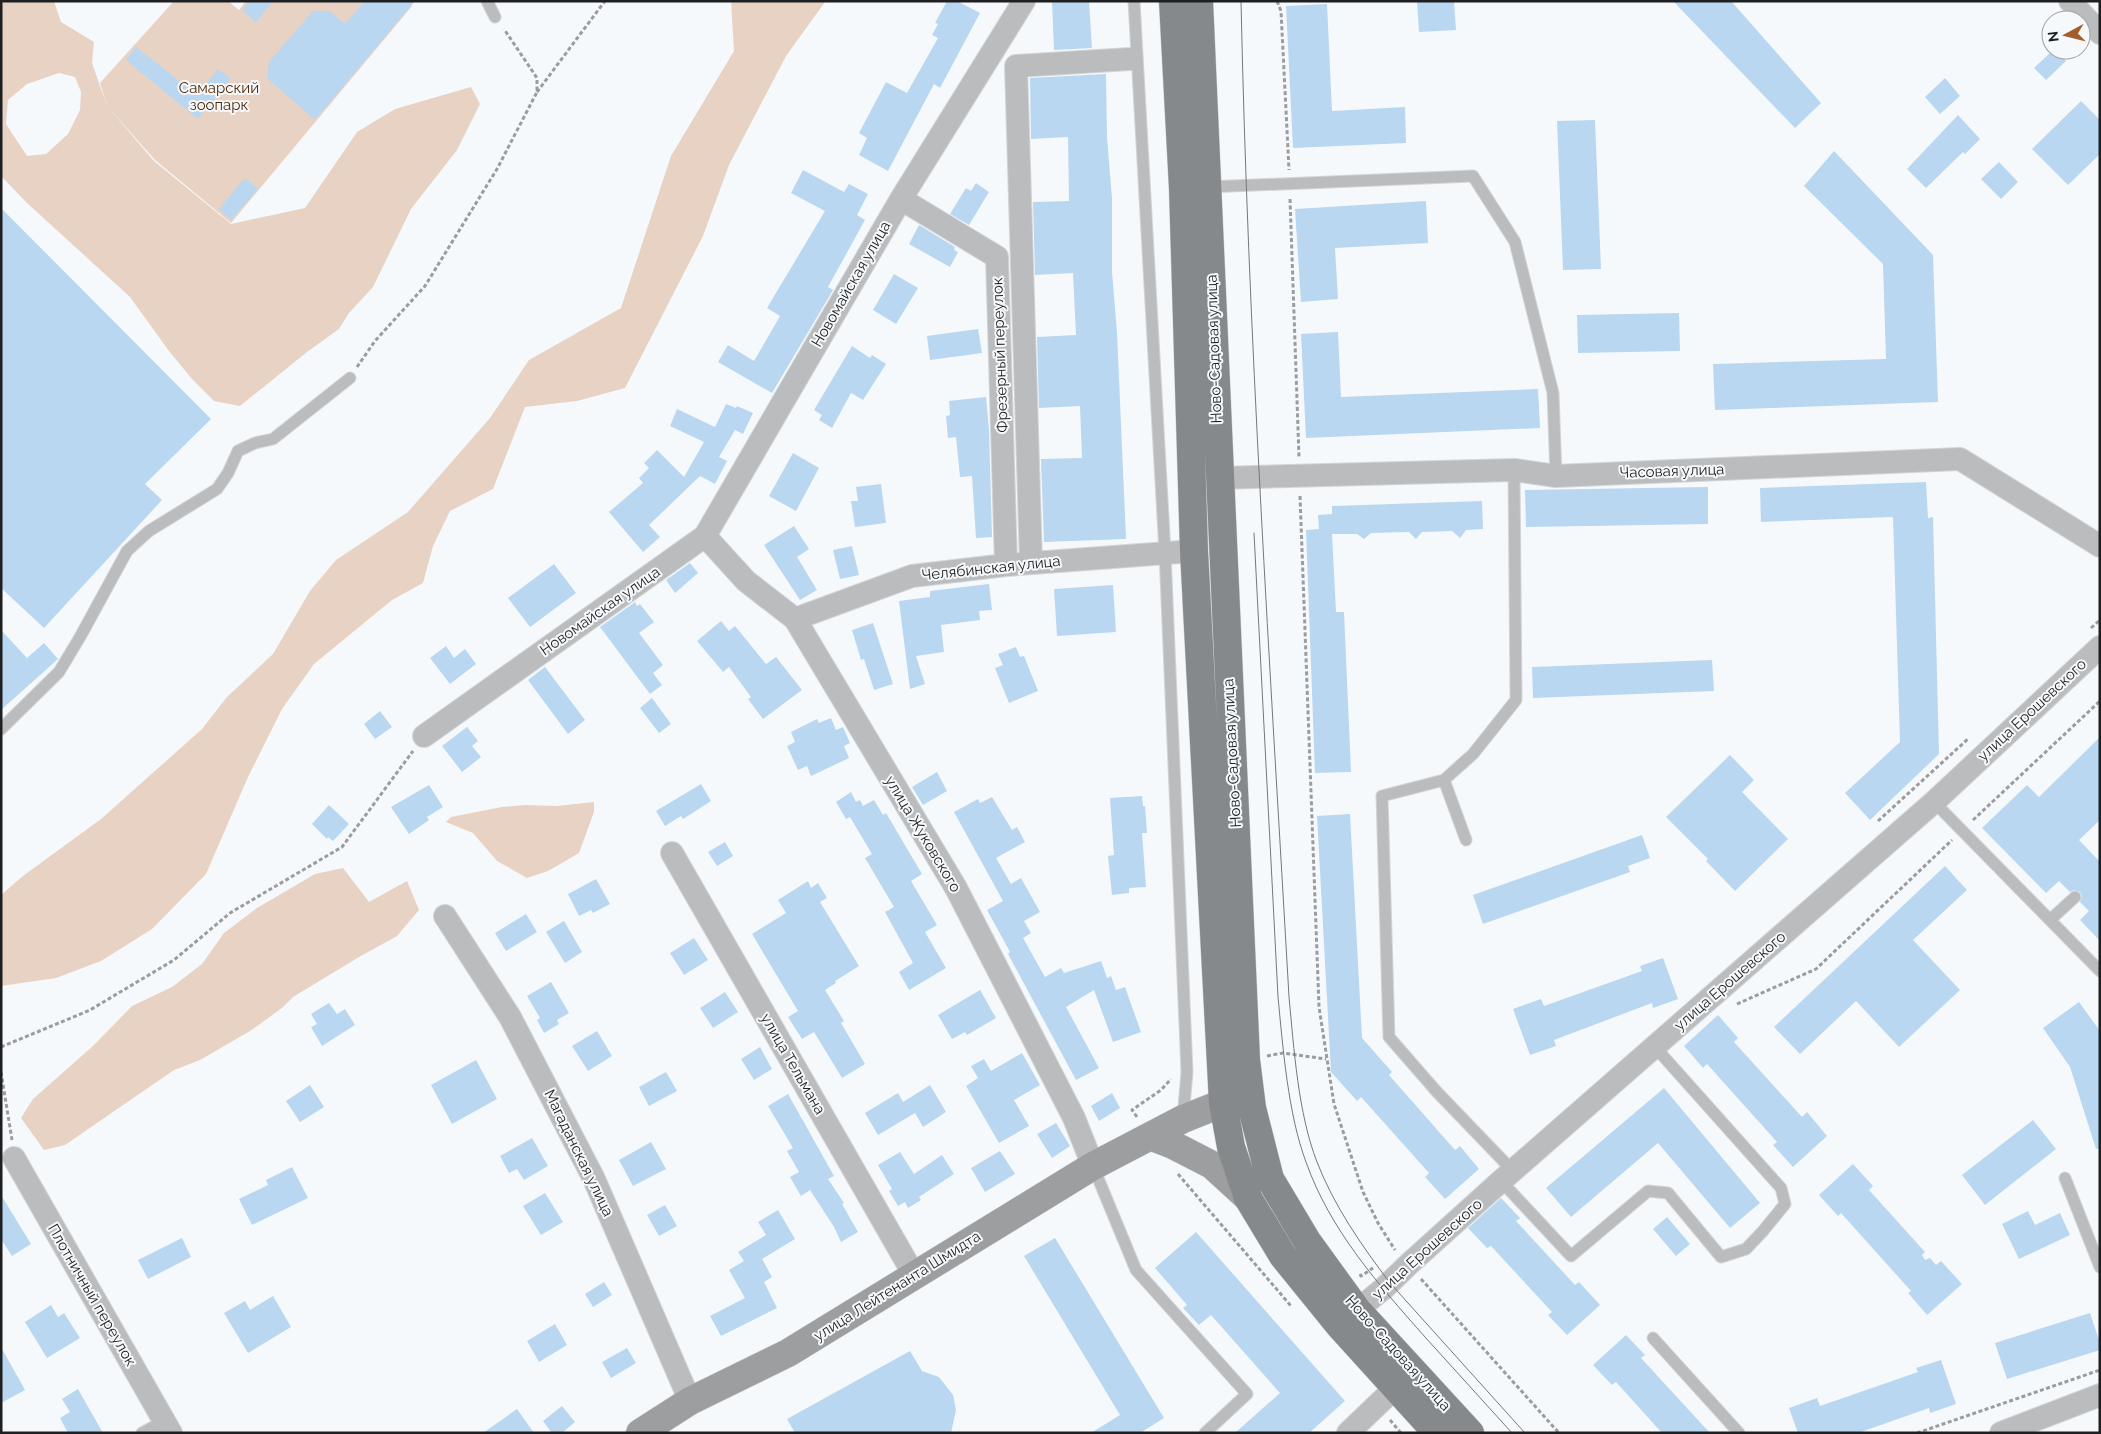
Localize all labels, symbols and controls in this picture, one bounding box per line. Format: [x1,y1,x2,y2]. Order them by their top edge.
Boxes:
north arrow [2041,10,2091,60]
text: N [2045,30,2062,43]
park label: Самарский зоопарк [179,79,259,114]
street label: Новомайская улица [808,218,894,350]
street label: Ново-Садовая улица [1202,274,1226,424]
street label: Фрезерный переулок [988,277,1012,433]
street label: Часовая улица [1619,460,1725,482]
street label: Челябинская улица [921,552,1061,584]
street label: Новомайская улица [537,563,663,659]
street label: улица Ерошевского [1974,655,2090,765]
street label: Ново-Садовая улица [1219,678,1245,828]
street label: улица Жуковского [881,773,965,896]
street label: улица Ерошевского [1671,928,1789,1034]
street label: улица Тельмана [757,1010,829,1118]
street label: Магаданская улица [540,1087,618,1219]
street label: улица Ерошевского [1368,1195,1486,1303]
street label: Плотничный переулок [44,1221,140,1369]
street label: улица Лейтенанта Шмидта [810,1227,984,1345]
street label: Ново-Садовая улица [1341,1292,1455,1414]

